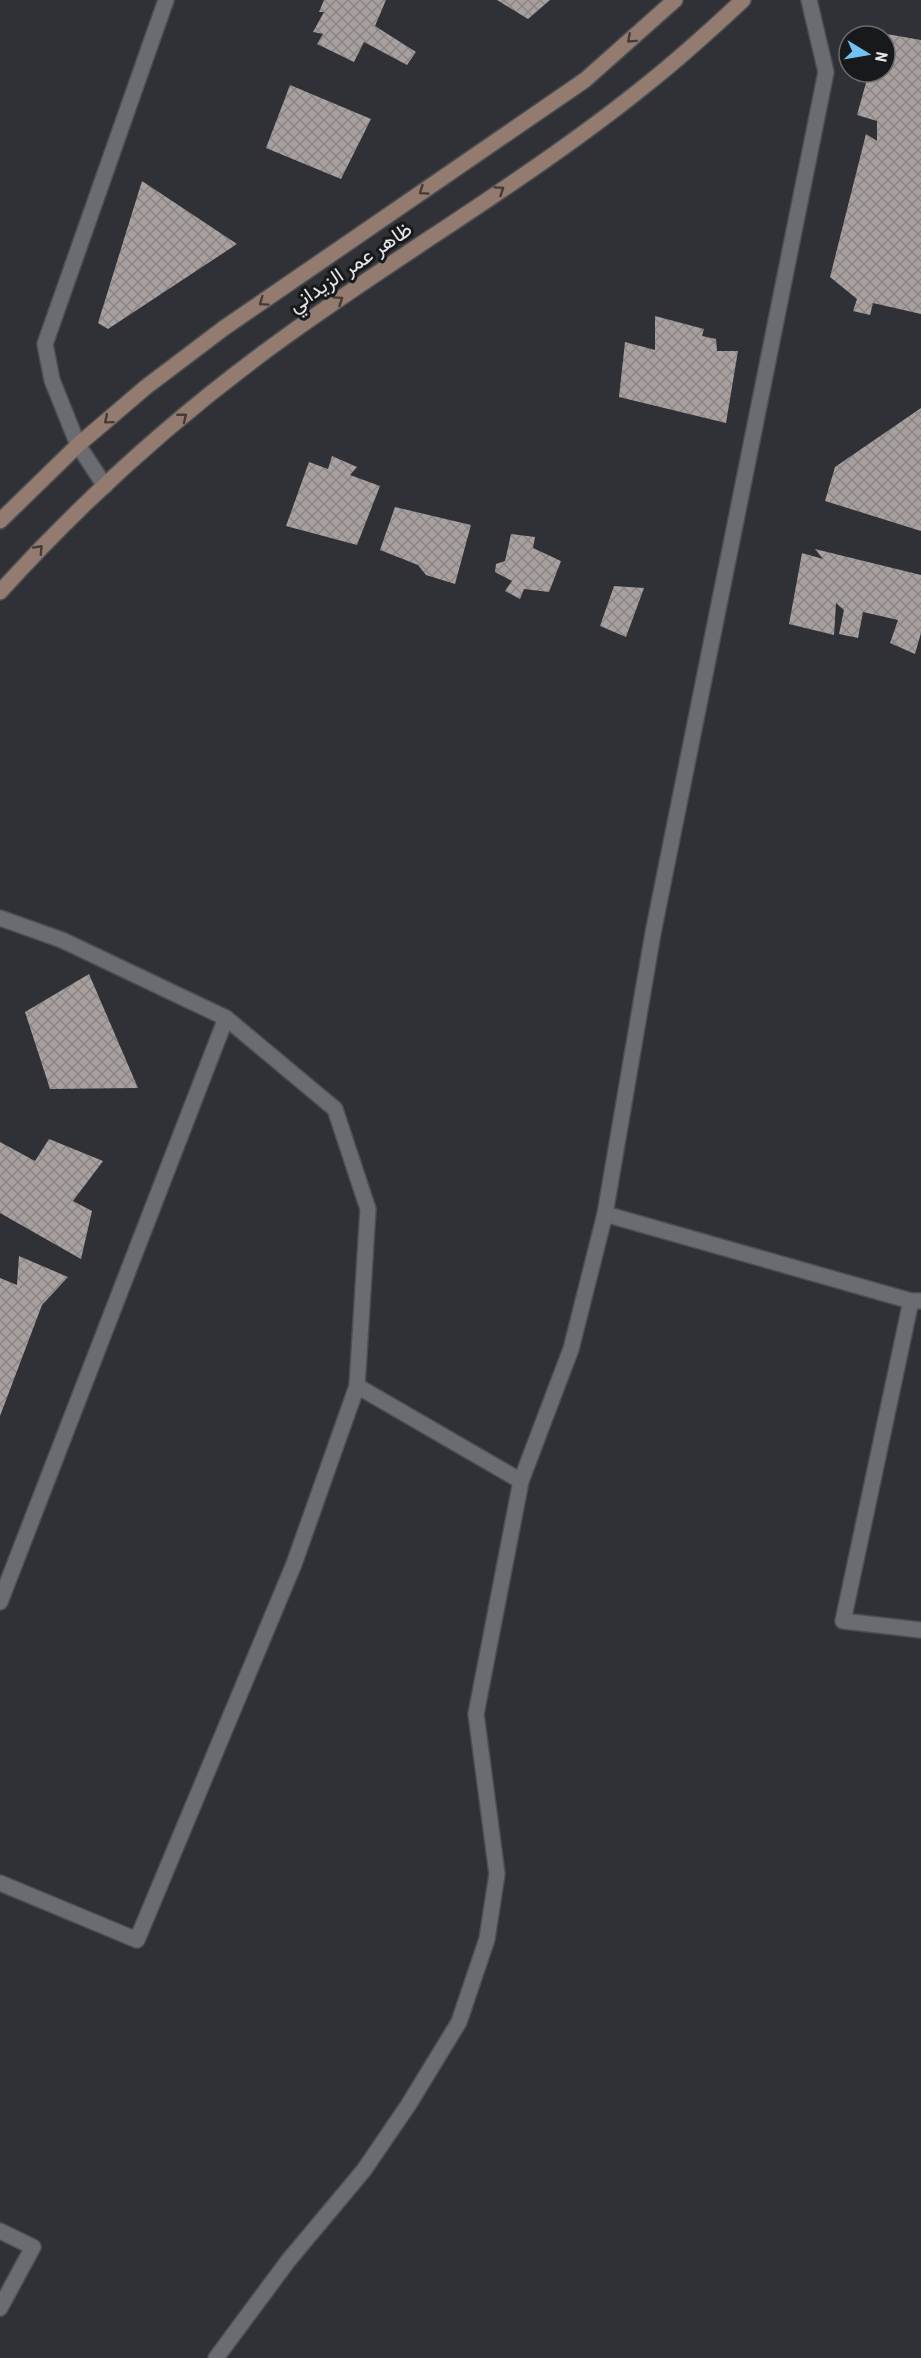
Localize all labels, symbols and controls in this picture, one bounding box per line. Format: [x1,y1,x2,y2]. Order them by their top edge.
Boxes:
north arrow [837,24,897,84]
one-way arrow [627,32,638,43]
text: N [871,50,891,63]
one-way arrow [419,184,430,195]
one-way arrow [493,186,504,197]
street label: ظاهر عمر الزيداني [284,217,419,321]
one-way arrow [259,295,270,306]
one-way arrow [332,296,343,307]
one-way arrow [104,413,115,424]
one-way arrow [177,414,188,425]
one-way arrow [32,545,43,556]

